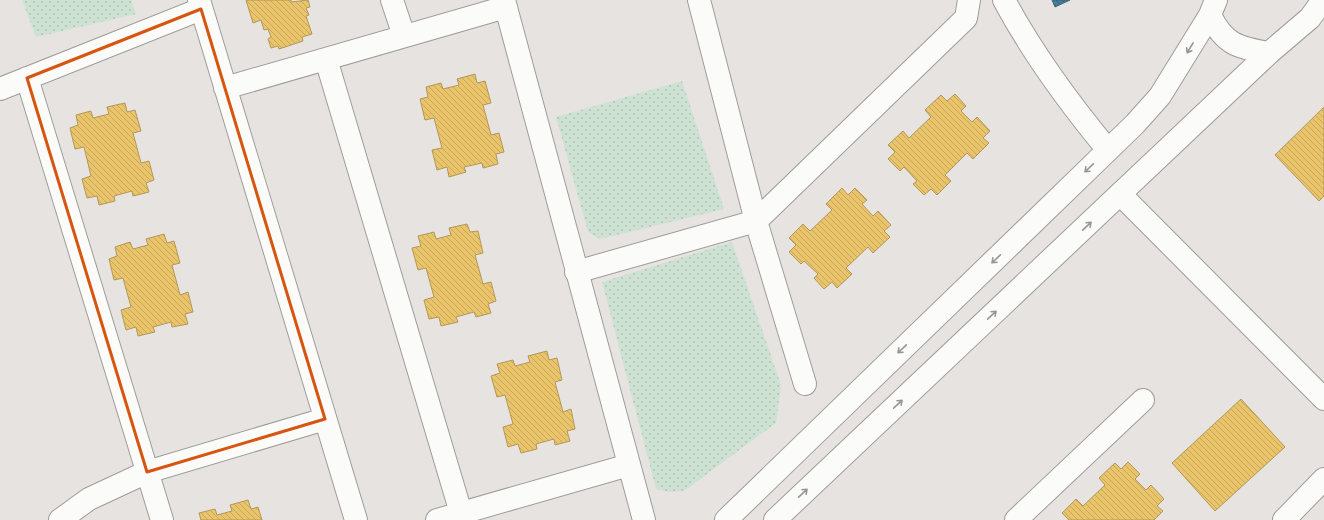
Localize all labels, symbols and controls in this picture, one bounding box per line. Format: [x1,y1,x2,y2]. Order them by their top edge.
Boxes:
one-way arrow [1186,42,1194,53]
one-way arrow [1084,163,1094,173]
one-way arrow [1082,221,1092,230]
one-way arrow [991,254,1001,264]
one-way arrow [987,310,997,320]
one-way arrow [897,344,907,354]
one-way arrow [893,399,903,409]
one-way arrow [798,488,808,498]

